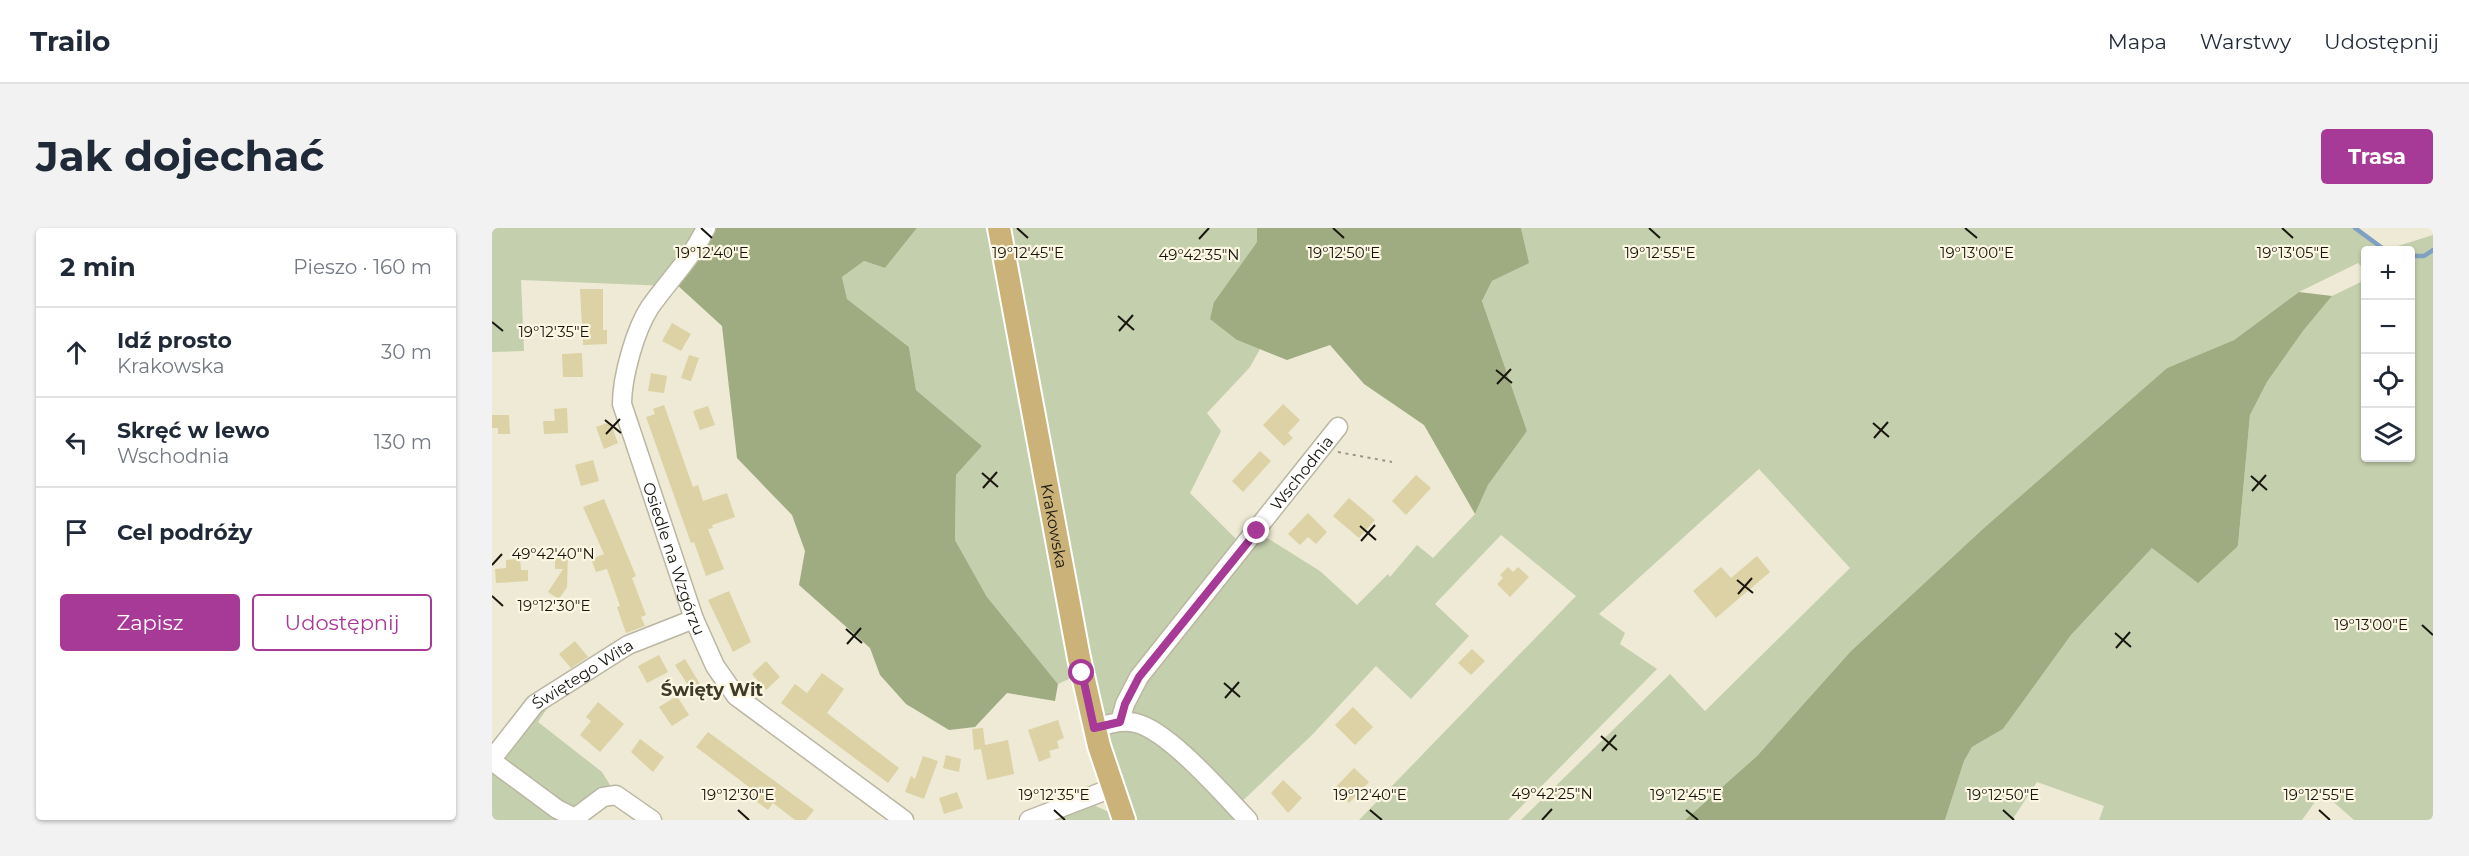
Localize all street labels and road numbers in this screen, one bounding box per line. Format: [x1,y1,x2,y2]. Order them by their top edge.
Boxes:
street label: Wschodnia [1266,432,1337,514]
street label: Osiedle na Wzgórzu [639,479,709,638]
street label: Krakowska [1037,482,1072,570]
street label: Świętego Wita [528,635,637,713]

